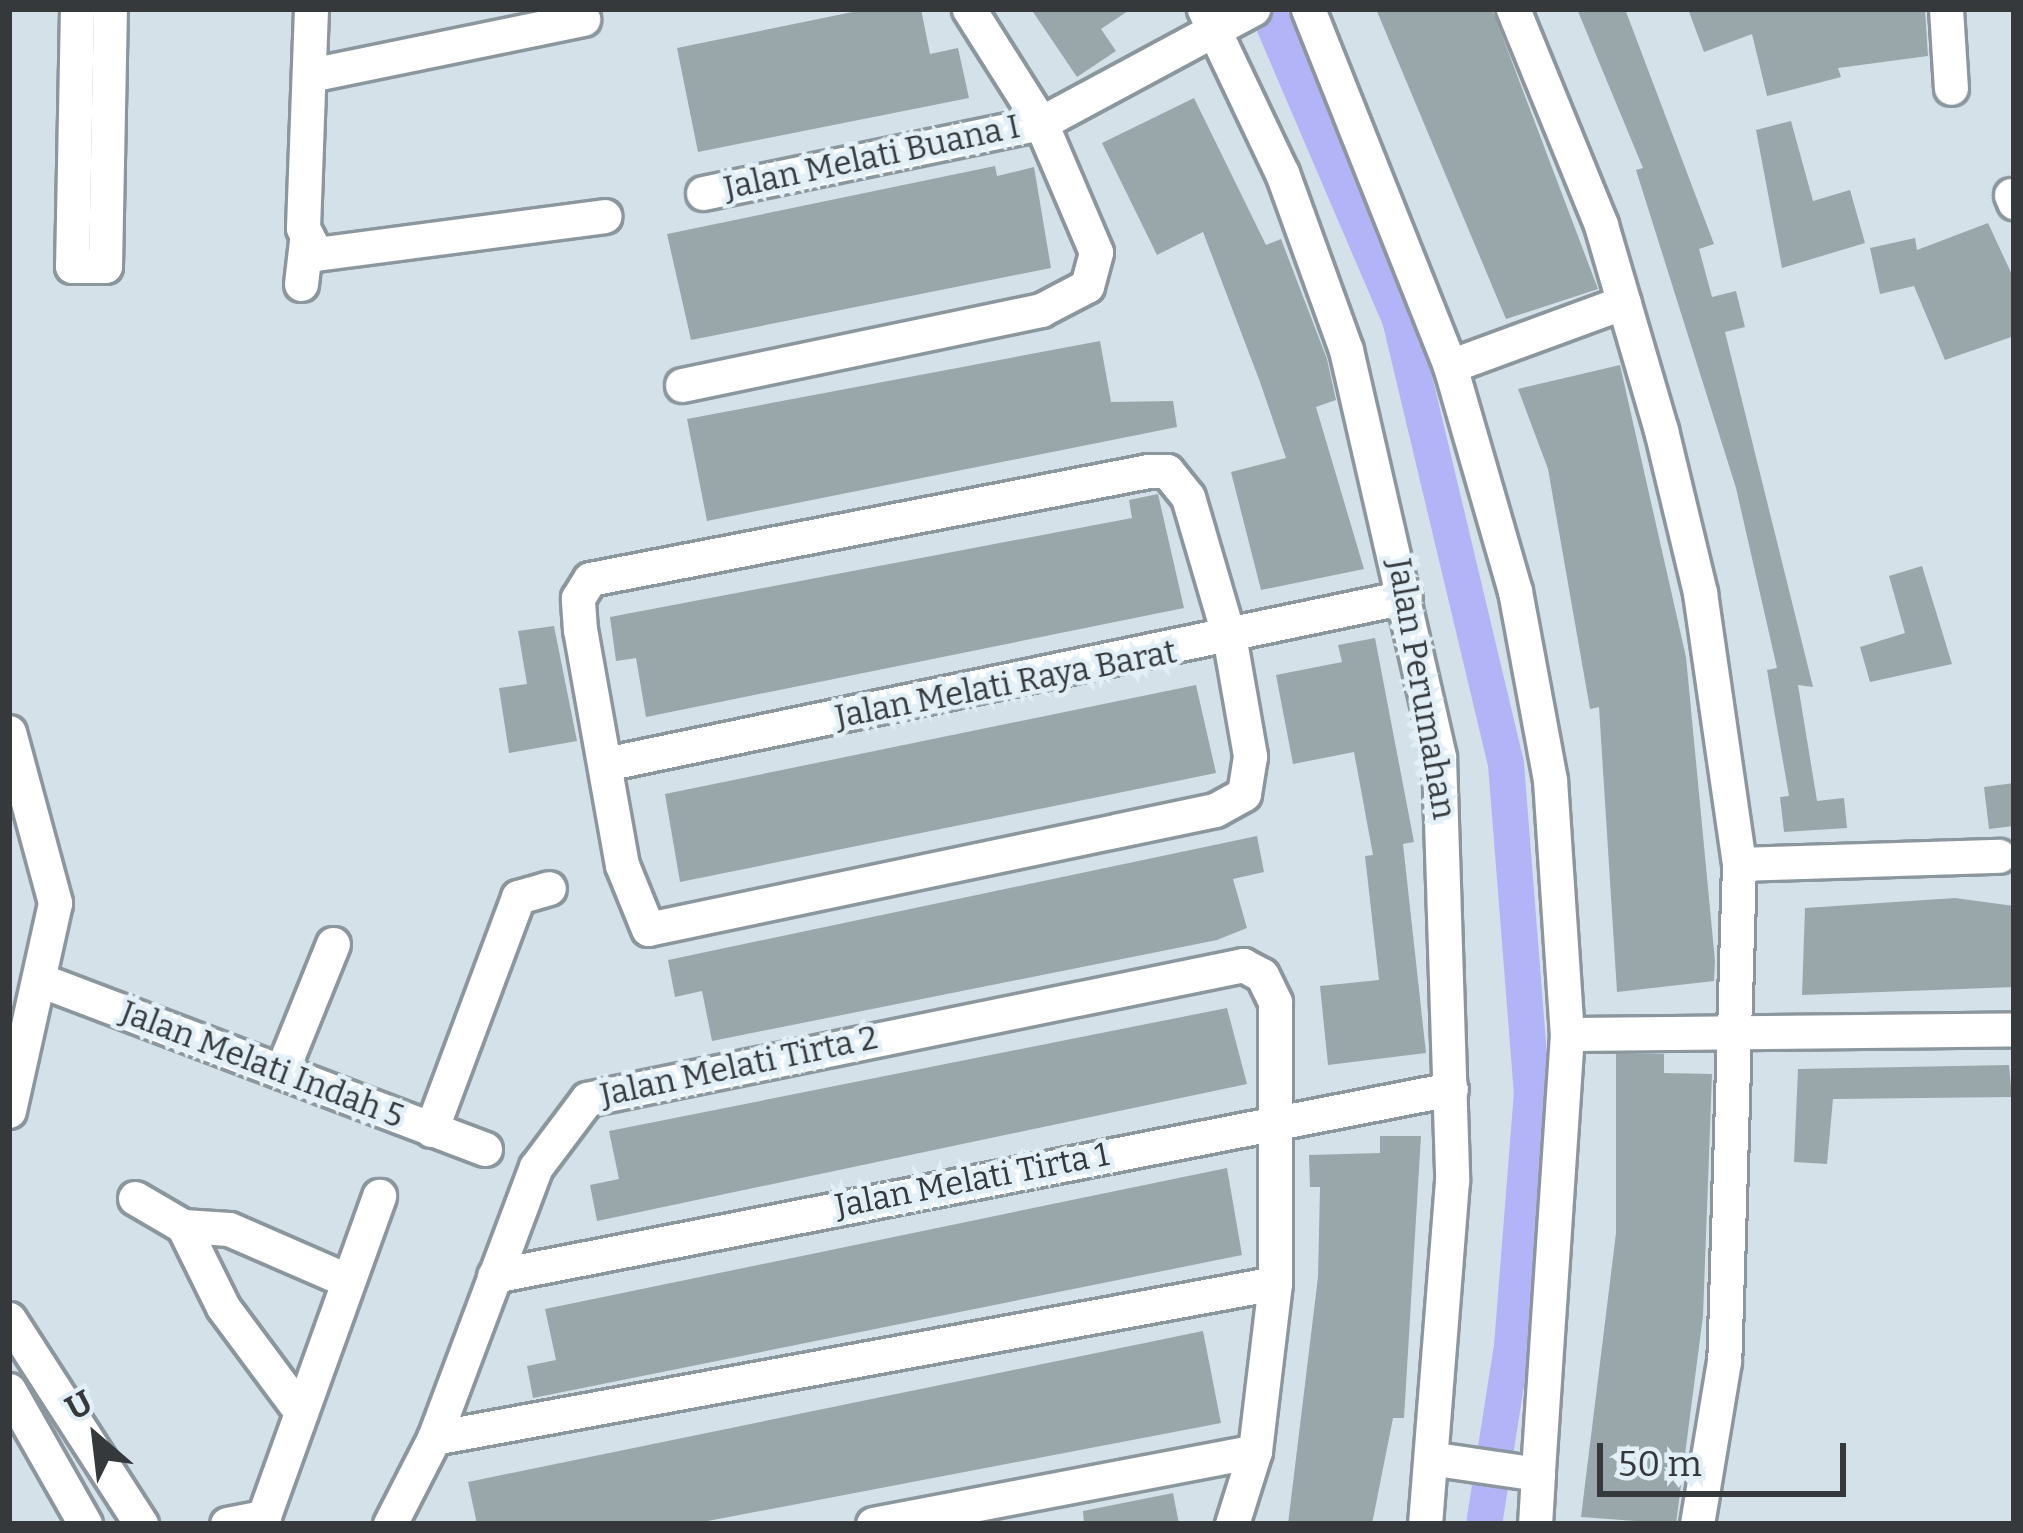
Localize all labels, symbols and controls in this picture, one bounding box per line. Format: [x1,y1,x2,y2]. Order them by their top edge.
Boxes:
street label: Jalan Melati Buana I [720,107,1024,209]
street label: Jalan Perumahan [1379,556,1463,822]
street label: Jalan Melati Raya Barat [832,632,1180,738]
street label: Jalan Melati Indah 5 [115,993,409,1137]
street label: Jalan Melati Tirta 2 [597,1018,881,1116]
street label: Jalan Melati Tirta 1 [832,1135,1112,1227]
north arrow [36,1377,156,1497]
text: U [59,1382,99,1429]
scale bar [1603,1419,1852,1493]
text: 50 m [1618,1442,1702,1486]

